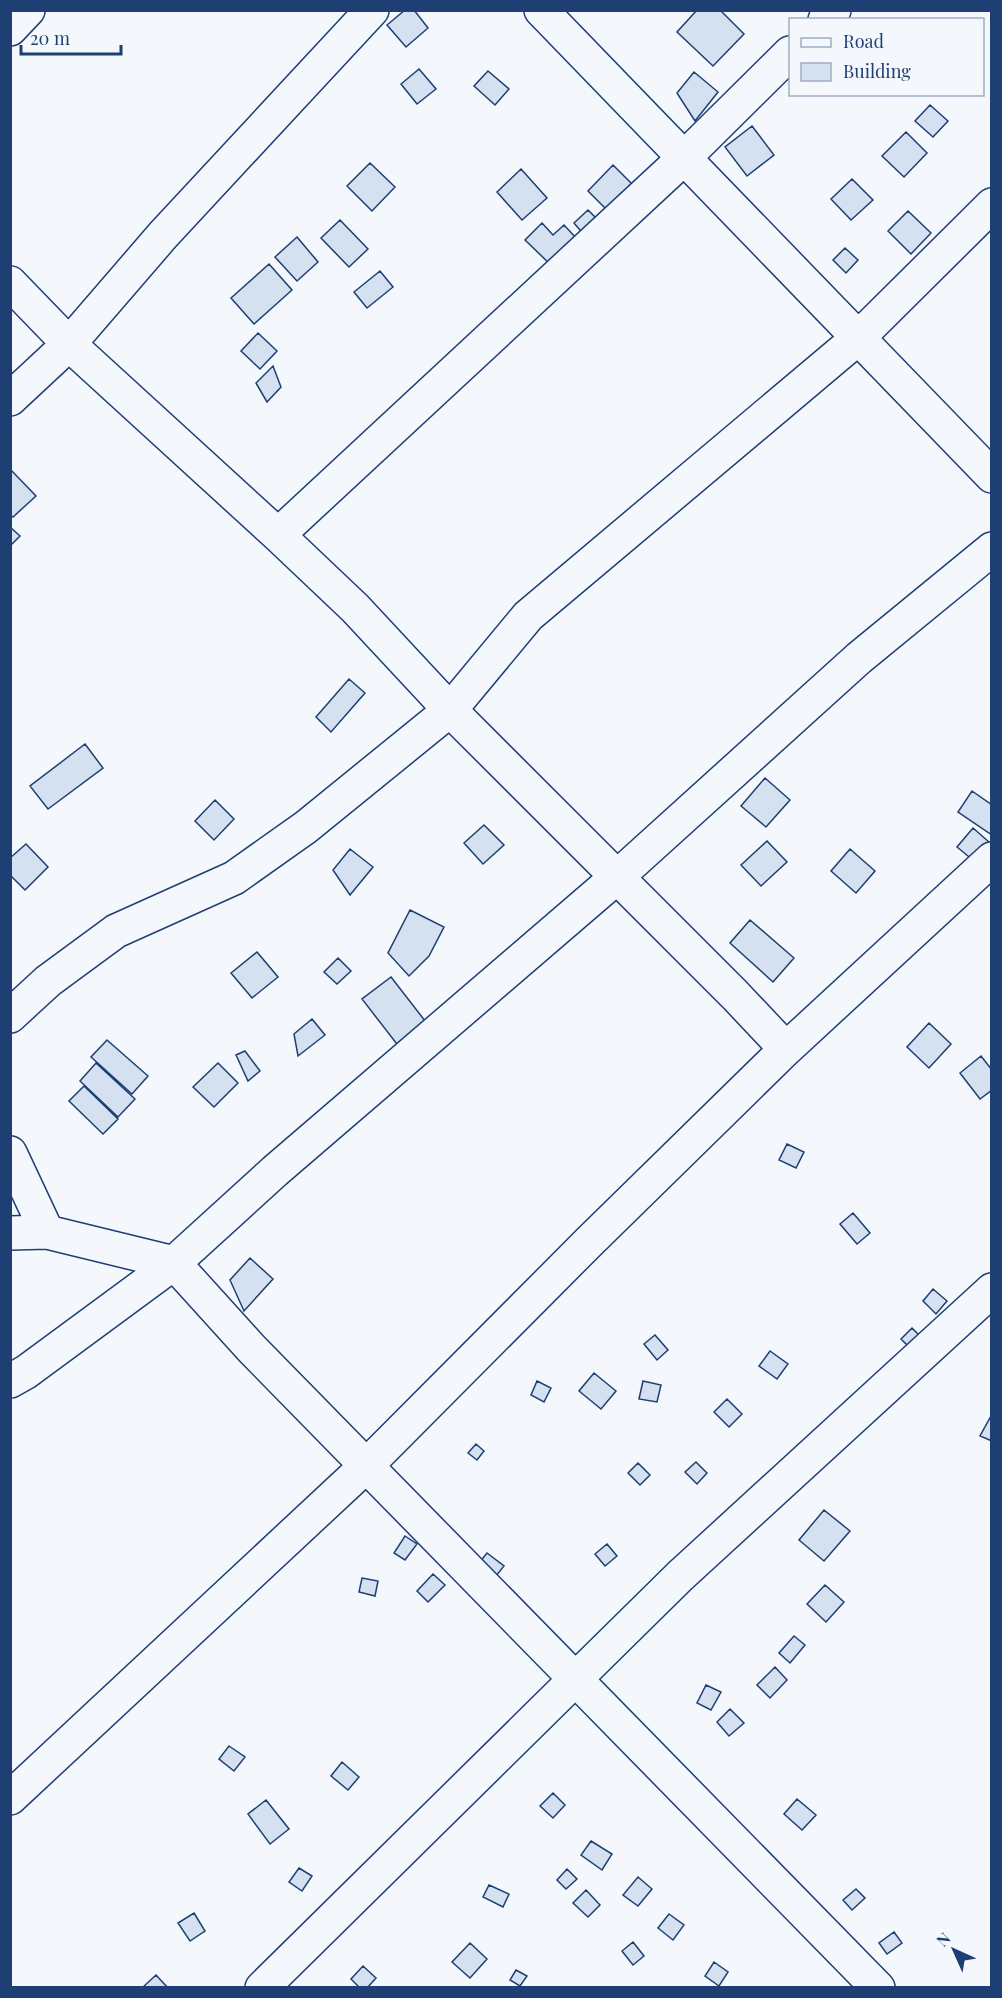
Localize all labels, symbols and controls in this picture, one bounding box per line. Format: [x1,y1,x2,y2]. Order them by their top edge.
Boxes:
scale bar [21,18,122,56]
legend [789,18,984,96]
text: 20 m [30,26,70,50]
text: Road [843,29,884,53]
text: Building [843,59,911,83]
north arrow [924,1920,984,1980]
text: N [932,1927,955,1951]

